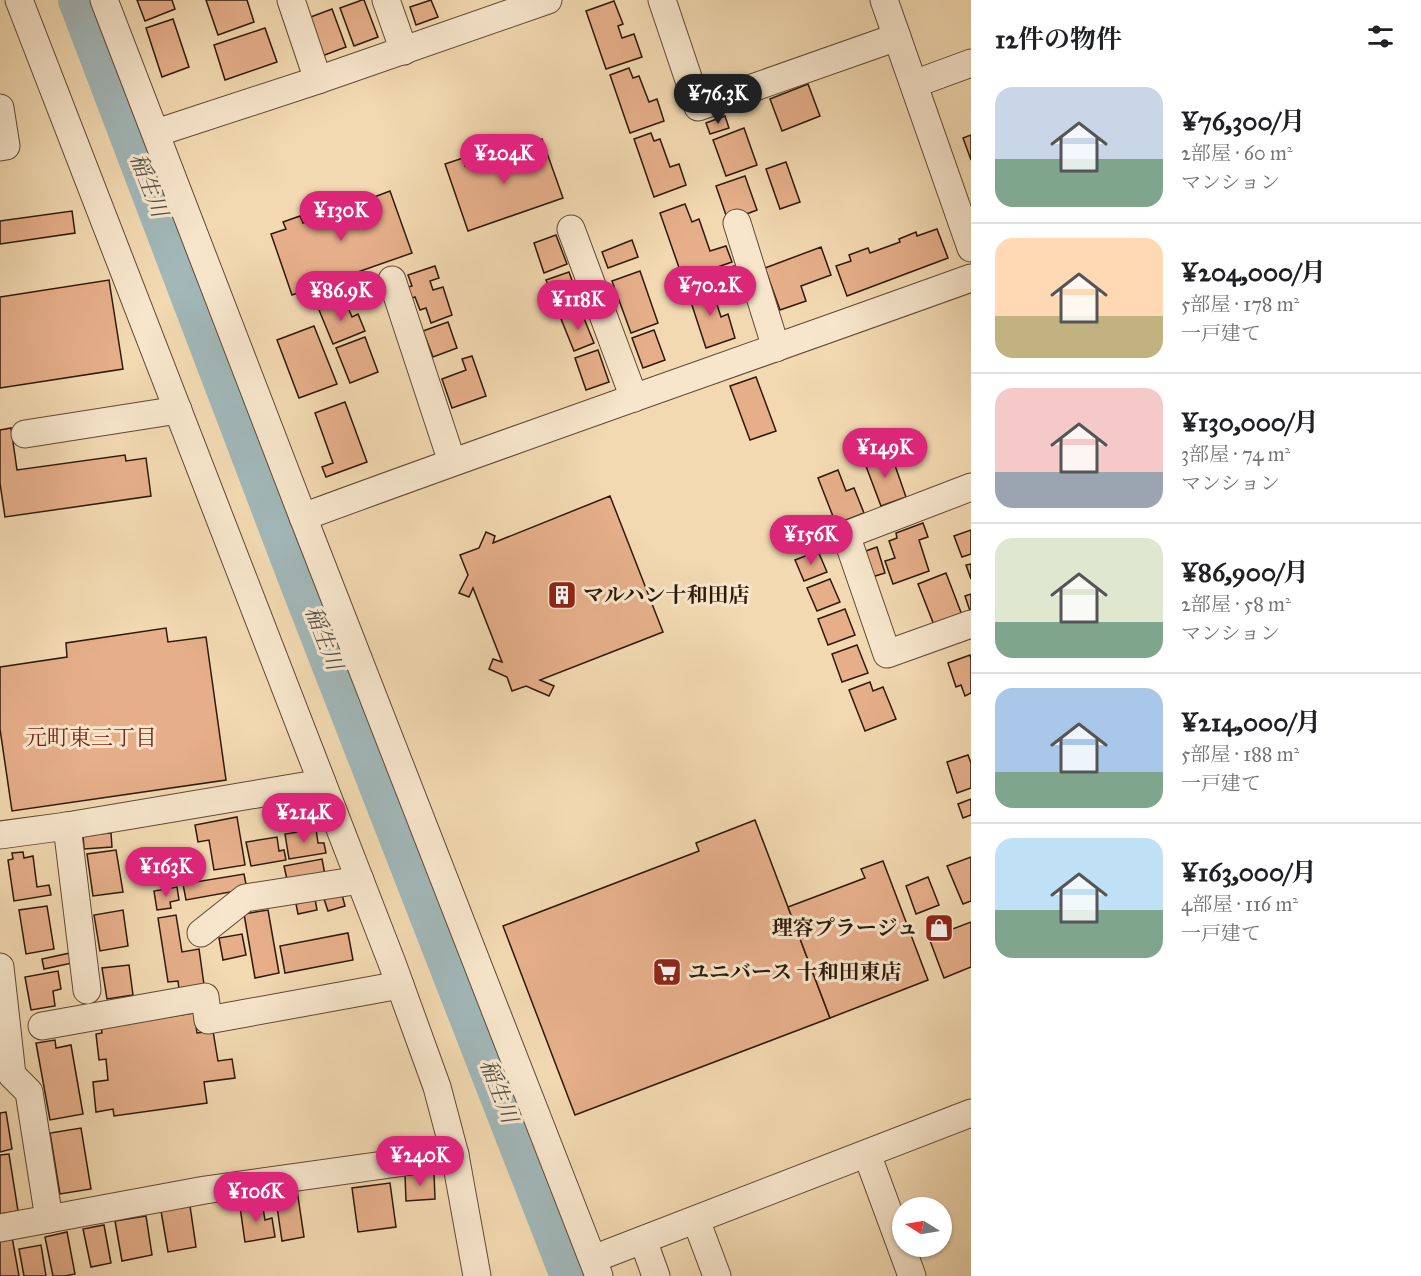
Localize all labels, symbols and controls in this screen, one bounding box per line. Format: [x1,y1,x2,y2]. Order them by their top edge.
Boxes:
icon: filters [1364,20,1397,53]
text: 12件の物件 [995,23,1122,55]
pin: ¥76.3K [669,74,767,125]
text: ¥76.3K [688,81,748,105]
text: ¥76,300/月 [1181,105,1306,137]
icon: home [1043,111,1115,183]
pin: ¥204K [462,134,546,185]
text: ¥204K [474,141,534,165]
text: 2部屋 · 60 m² [1181,141,1293,165]
water label: 稲生川 [125,149,174,223]
text: マンション [1181,170,1280,194]
pin: ¥130K [299,191,383,242]
text: ¥130K [314,198,368,222]
text: ¥204,000/月 [1181,256,1326,288]
icon: home [1043,262,1115,334]
pin: ¥70.2K [661,266,759,317]
pin: ¥86.9K [292,271,390,322]
text: ¥70.2K [678,273,742,297]
text: ¥86.9K [309,278,373,302]
pin: ¥118K [536,280,620,331]
text: ¥118K [551,287,605,311]
text: 5部屋 · 178 m² [1181,292,1299,316]
text: 一戸建て [1181,321,1261,345]
text: ¥130,000/月 [1181,406,1319,438]
icon: home [1043,412,1115,484]
pin: ¥149K [843,428,927,479]
text: ¥149K [856,435,914,459]
text: 3部屋 · 74 m² [1181,442,1290,466]
text: マンション [1181,471,1280,495]
pin: ¥156K [769,515,853,566]
text: ¥156K [784,522,838,546]
text: ¥86,900/月 [1181,556,1309,588]
icon: home [1043,562,1115,634]
building icon: マルハン十和田店 [546,579,578,611]
place label: マルハン十和田店 [583,582,750,608]
text: 2部屋 · 58 m² [1181,592,1291,616]
water label: 稲生川 [300,602,349,676]
text: マンション [1181,621,1280,645]
text: ¥214,000/月 [1181,706,1321,738]
icon: home [1043,712,1115,784]
district label: 元町東三丁目 [25,724,157,751]
text: 5部屋 · 188 m² [1181,742,1299,766]
text: 一戸建て [1181,771,1261,795]
pin: ¥214K [262,793,346,844]
text: ¥214K [276,800,332,824]
pin: ¥163K [124,847,208,898]
text: ¥163K [139,854,193,878]
text: ¥163,000/月 [1181,856,1317,888]
icon: home [1043,862,1115,934]
text: 4部屋 · 116 m² [1181,892,1298,916]
shop icon: 理容プラージュ [923,912,955,944]
place label: 理容プラージュ [772,915,918,941]
text: 一戸建て [1181,921,1261,945]
supermarket icon: ユニバース 十和田東店 [651,956,683,988]
place label: ユニバース 十和田東店 [688,959,901,985]
water label: 稲生川 [475,1055,524,1129]
pin: ¥240K [378,1136,462,1187]
text: ¥240K [390,1143,450,1167]
pin: ¥106K [214,1172,298,1223]
text: ¥106K [227,1179,285,1203]
north arrow [892,1197,952,1257]
map controls [892,1197,952,1257]

